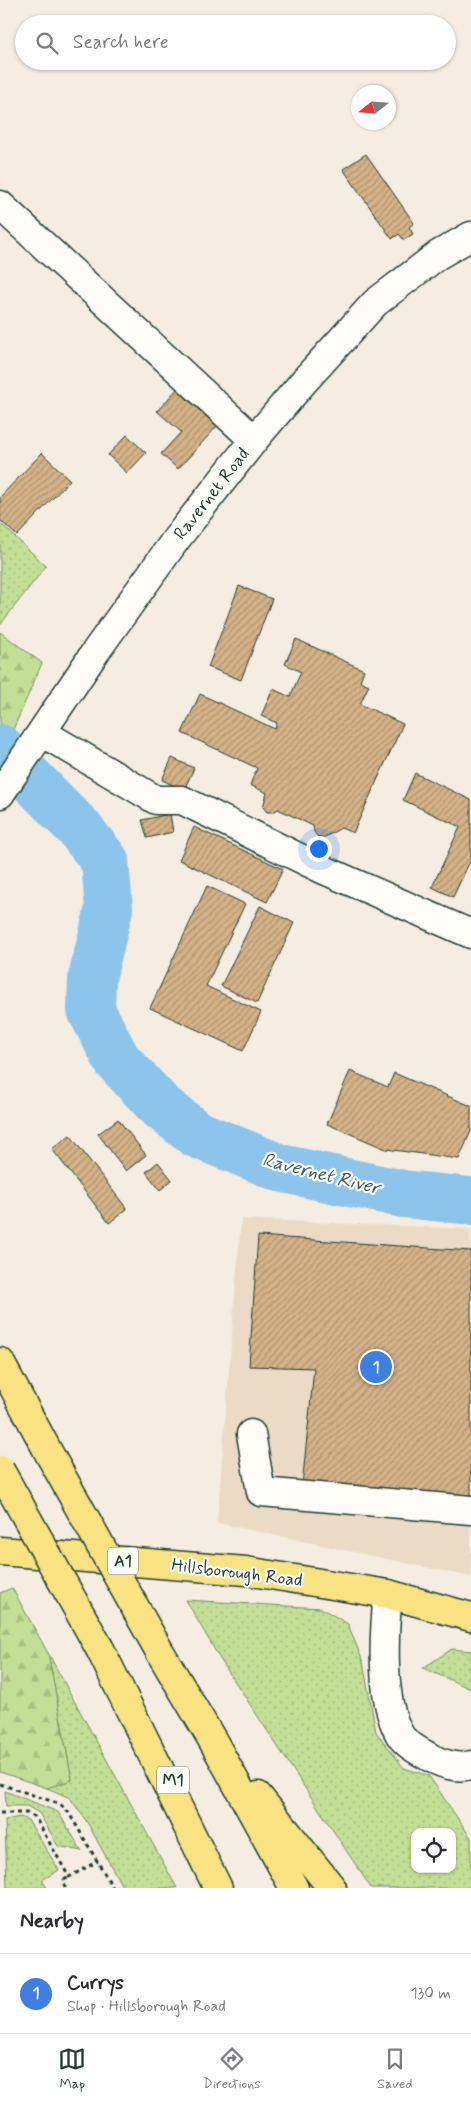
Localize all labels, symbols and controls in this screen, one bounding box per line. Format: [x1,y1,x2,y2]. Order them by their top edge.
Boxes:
search box [15,15,456,70]
icon: search [33,29,61,57]
text: Search here [73,30,169,55]
north arrow [351,85,396,130]
street label: Ravernet Road [169,443,255,545]
your location [306,836,332,862]
water label: Ravernet River [260,1147,385,1201]
pin: 1 [360,1348,392,1386]
road number: A1 [108,1548,138,1574]
street label: Hillsborough Road [170,1553,304,1593]
road number: M1 [157,1766,189,1794]
map controls [411,1828,456,1873]
button: locate [411,1828,456,1873]
text: Nearby [20,1907,84,1935]
text: Currys [67,1971,124,1996]
text: 1 [32,1983,40,2004]
text: 130 m [410,1983,451,2004]
text: Shop · Hillsborough Road [67,1996,226,2017]
tab: Map [58,2045,86,2093]
tab: Directions [203,2045,261,2093]
tab: Saved [377,2045,413,2093]

